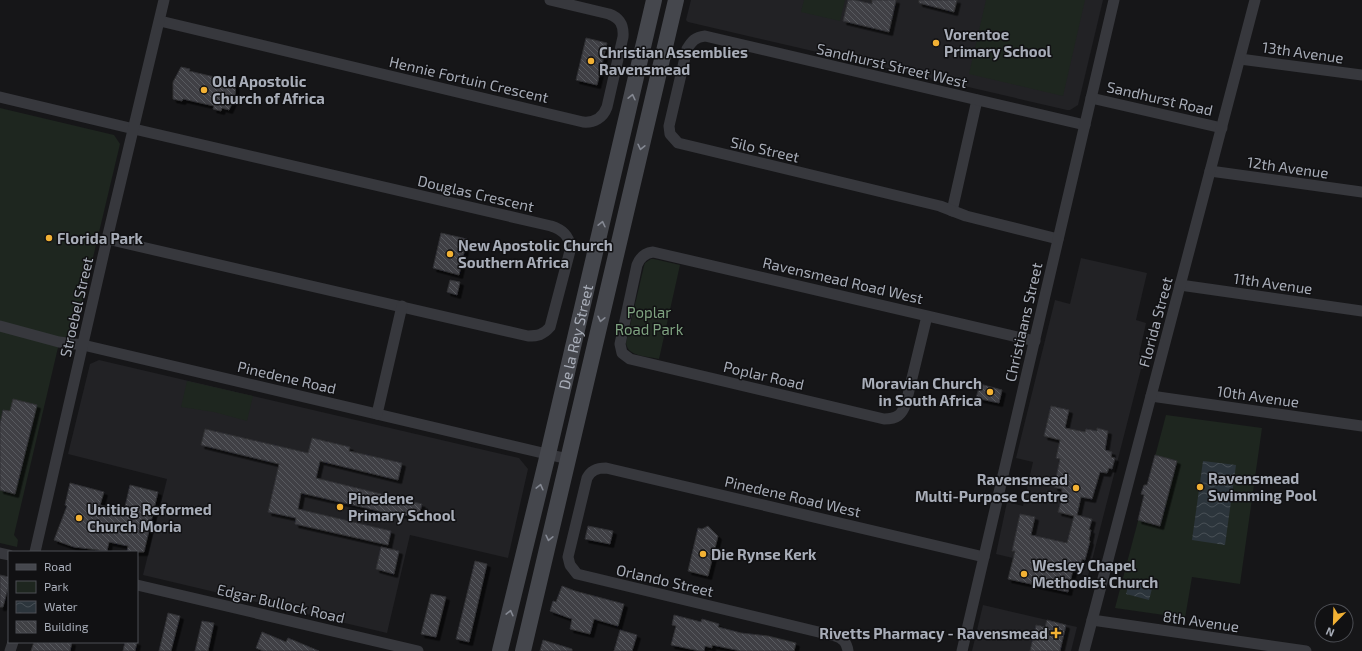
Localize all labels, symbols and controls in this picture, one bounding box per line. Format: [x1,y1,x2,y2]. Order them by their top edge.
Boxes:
place label: Vorentoe Primary School [944,25,1052,61]
street label: 13th Avenue [1261,37,1345,67]
marker: Vorentoe Primary School [931,38,941,48]
street label: Sandhurst Street West [815,39,969,91]
place label: Christian Assemblies Ravensmead [599,43,748,78]
street label: Hennie Fortuin Crescent [388,52,551,106]
marker: Christian Assemblies Ravensmead [586,56,596,66]
place label: Old Apostolic Church of Africa [212,72,325,107]
street label: Sandhurst Road [1105,77,1215,119]
marker: Old Apostolic Church of Africa [199,85,209,95]
one-way arrow [627,94,635,101]
street label: Silo Street [729,132,801,166]
one-way arrow [638,144,646,150]
street label: 12th Avenue [1246,152,1330,182]
street label: Douglas Crescent [416,171,536,215]
one-way arrow [597,221,605,227]
place label: Florida Park [57,229,144,247]
marker: Florida Park [44,233,54,243]
place label: New Apostolic Church Southern Africa [458,236,613,271]
marker: New Apostolic Church Southern Africa [445,249,455,259]
street label: Ravensmead Road West [761,253,925,307]
street label: Stroebel Street [56,255,96,359]
street label: Christiaans Street [1001,260,1046,383]
street label: 11th Avenue [1232,269,1314,297]
street label: Florida Street [1134,275,1176,369]
street label: De la Rey Street [554,282,596,391]
park label: Poplar Road Park [615,303,684,338]
one-way arrow [597,316,605,322]
street label: Pinedene Road [236,357,338,397]
street label: Poplar Road [722,357,806,393]
place label: Moravian Church in South Africa [861,374,982,409]
street label: 10th Avenue [1216,381,1300,411]
marker: Moravian Church in South Africa [985,387,995,397]
place label: Ravensmead Swimming Pool [1208,469,1317,504]
place label: Ravensmead Multi-Purpose Centre [915,470,1068,505]
street label: Pinedene Road West [723,472,863,520]
marker: Ravensmead Swimming Pool [1195,482,1205,492]
marker: Ravensmead Multi-Purpose Centre [1071,483,1081,493]
one-way arrow [536,484,544,490]
place label: Pinedene Primary School [348,489,456,525]
place label: Uniting Reformed Church Moria [87,500,212,535]
marker: Pinedene Primary School [335,502,345,512]
marker: Uniting Reformed Church Moria [74,513,84,523]
one-way arrow [546,534,554,541]
place label: Die Rynse Kerk [711,545,817,564]
marker: Die Rynse Kerk [698,549,708,559]
legend [8,551,138,643]
place label: Wesley Chapel Methodist Church [1032,556,1158,591]
text: Road [44,559,72,573]
street label: Orlando Street [614,560,716,600]
marker: Wesley Chapel Methodist Church [1019,569,1029,579]
text: Park [44,579,69,593]
street label: Edgar Bullock Road [215,580,347,626]
text: Water [44,599,78,613]
north arrow [1314,603,1354,643]
street label: 8th Avenue [1162,607,1240,635]
one-way arrow [505,610,513,616]
text: Building [44,619,89,633]
place label: Rivetts Pharmacy - Ravensmead [819,624,1048,643]
text: N [1324,625,1336,640]
marker: Rivetts Pharmacy - Ravensmead [1051,628,1061,638]

